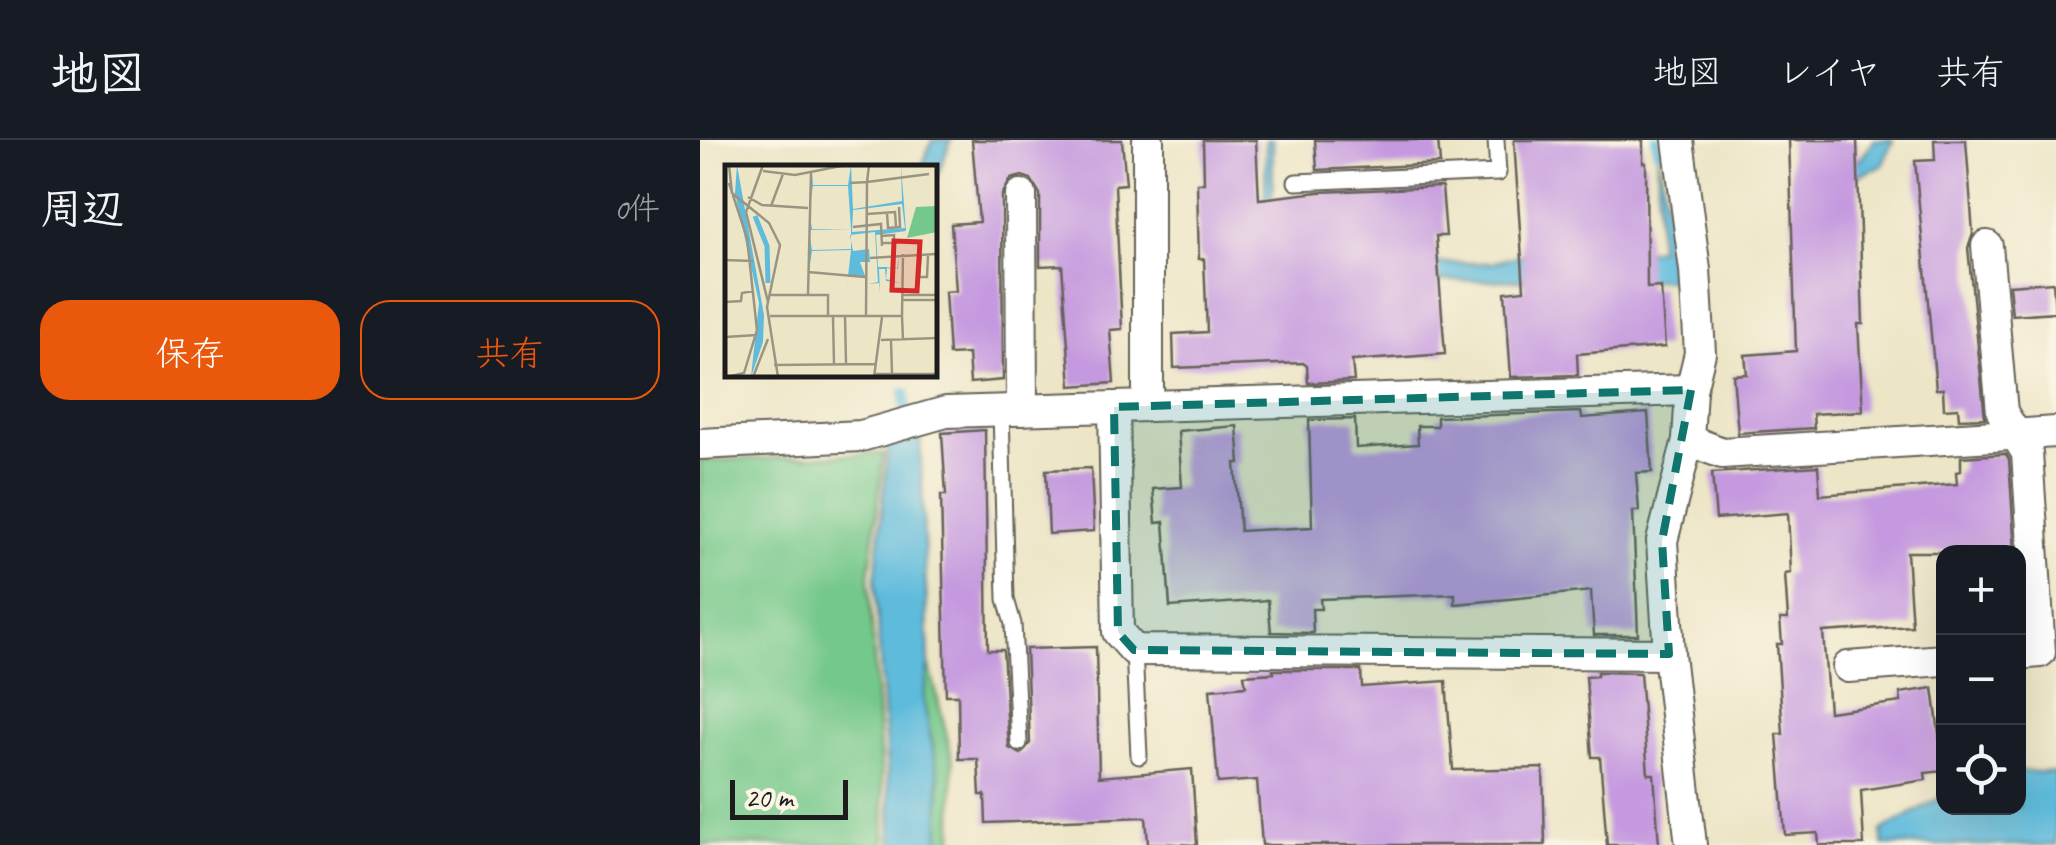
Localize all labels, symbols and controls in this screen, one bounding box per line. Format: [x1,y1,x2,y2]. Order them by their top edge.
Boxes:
text: 地図 [50,44,146,104]
text: 地図 [1652,50,1722,95]
text: レイヤ [1777,50,1881,95]
text: 共有 [1936,50,2006,95]
inset map [725,165,938,378]
text: 周辺 [40,183,124,236]
text: 0件 [614,188,660,229]
button: 保存 [40,300,340,400]
button: 共有 [360,300,660,400]
map controls [1936,545,2026,815]
button: + [1936,545,2026,635]
button: − [1936,635,2026,725]
button: locate [1936,725,2026,815]
scale bar [730,775,848,820]
text: 20 m [745,780,793,815]

